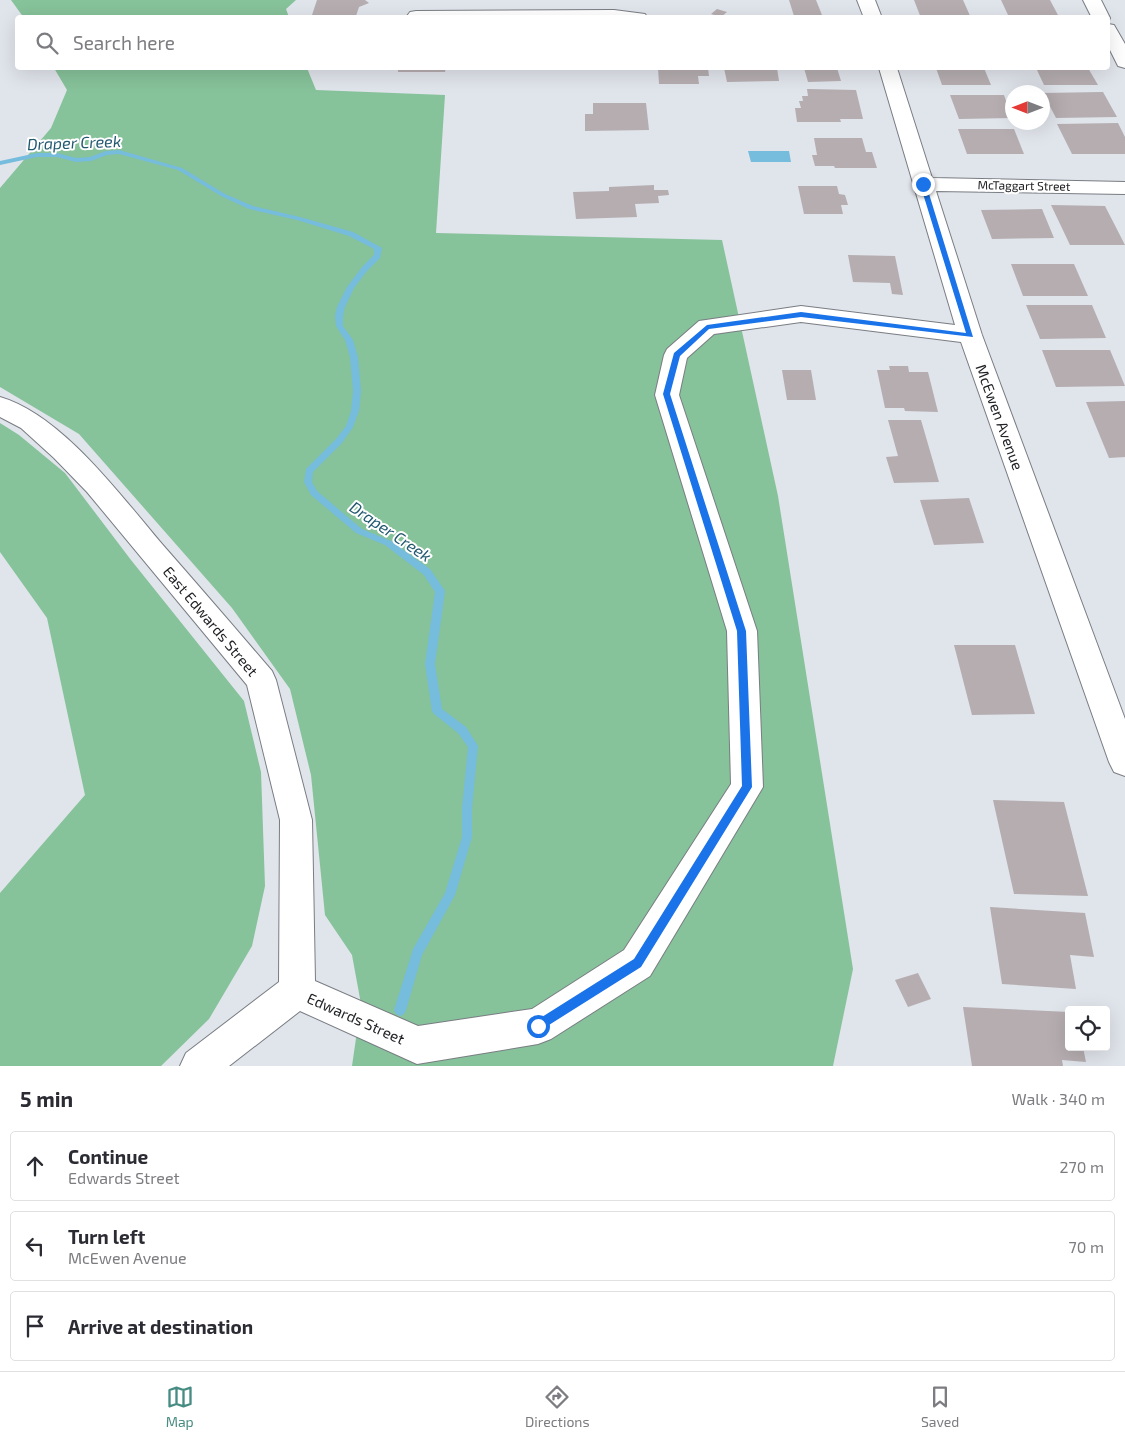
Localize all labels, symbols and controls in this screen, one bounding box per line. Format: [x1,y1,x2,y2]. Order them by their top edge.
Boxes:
search box [15,15,1110,70]
icon: search [33,29,61,57]
text: Search here [73,31,175,54]
north arrow [1005,85,1050,130]
water label: Draper Creek [27,131,121,153]
route end [912,173,935,196]
street label: McTaggart Street [977,177,1071,193]
street label: McEwen Avenue [973,362,1027,472]
water label: Draper Creek [347,497,435,565]
street label: East Edwards Street [160,562,262,680]
street label: Edwards Street [305,988,408,1048]
map controls [1065,1006,1110,1051]
button: locate [1065,1006,1110,1051]
route start [527,1015,550,1038]
text: 5 min [20,1086,73,1111]
text: Walk · 340 m [1012,1089,1105,1108]
text: Continue [68,1145,148,1168]
icon: ahead [21,1152,49,1180]
text: 270 m [1060,1157,1104,1176]
text: Edwards Street [68,1168,180,1187]
text: Turn left [68,1225,145,1248]
icon: left [21,1232,49,1260]
text: 70 m [1069,1237,1104,1256]
text: McEwen Avenue [68,1248,187,1267]
icon: arrive [21,1312,49,1340]
text: Arrive at destination [68,1315,253,1338]
tab: Map [166,1383,194,1430]
tab: Directions [525,1383,590,1430]
tab: Saved [921,1383,959,1430]

